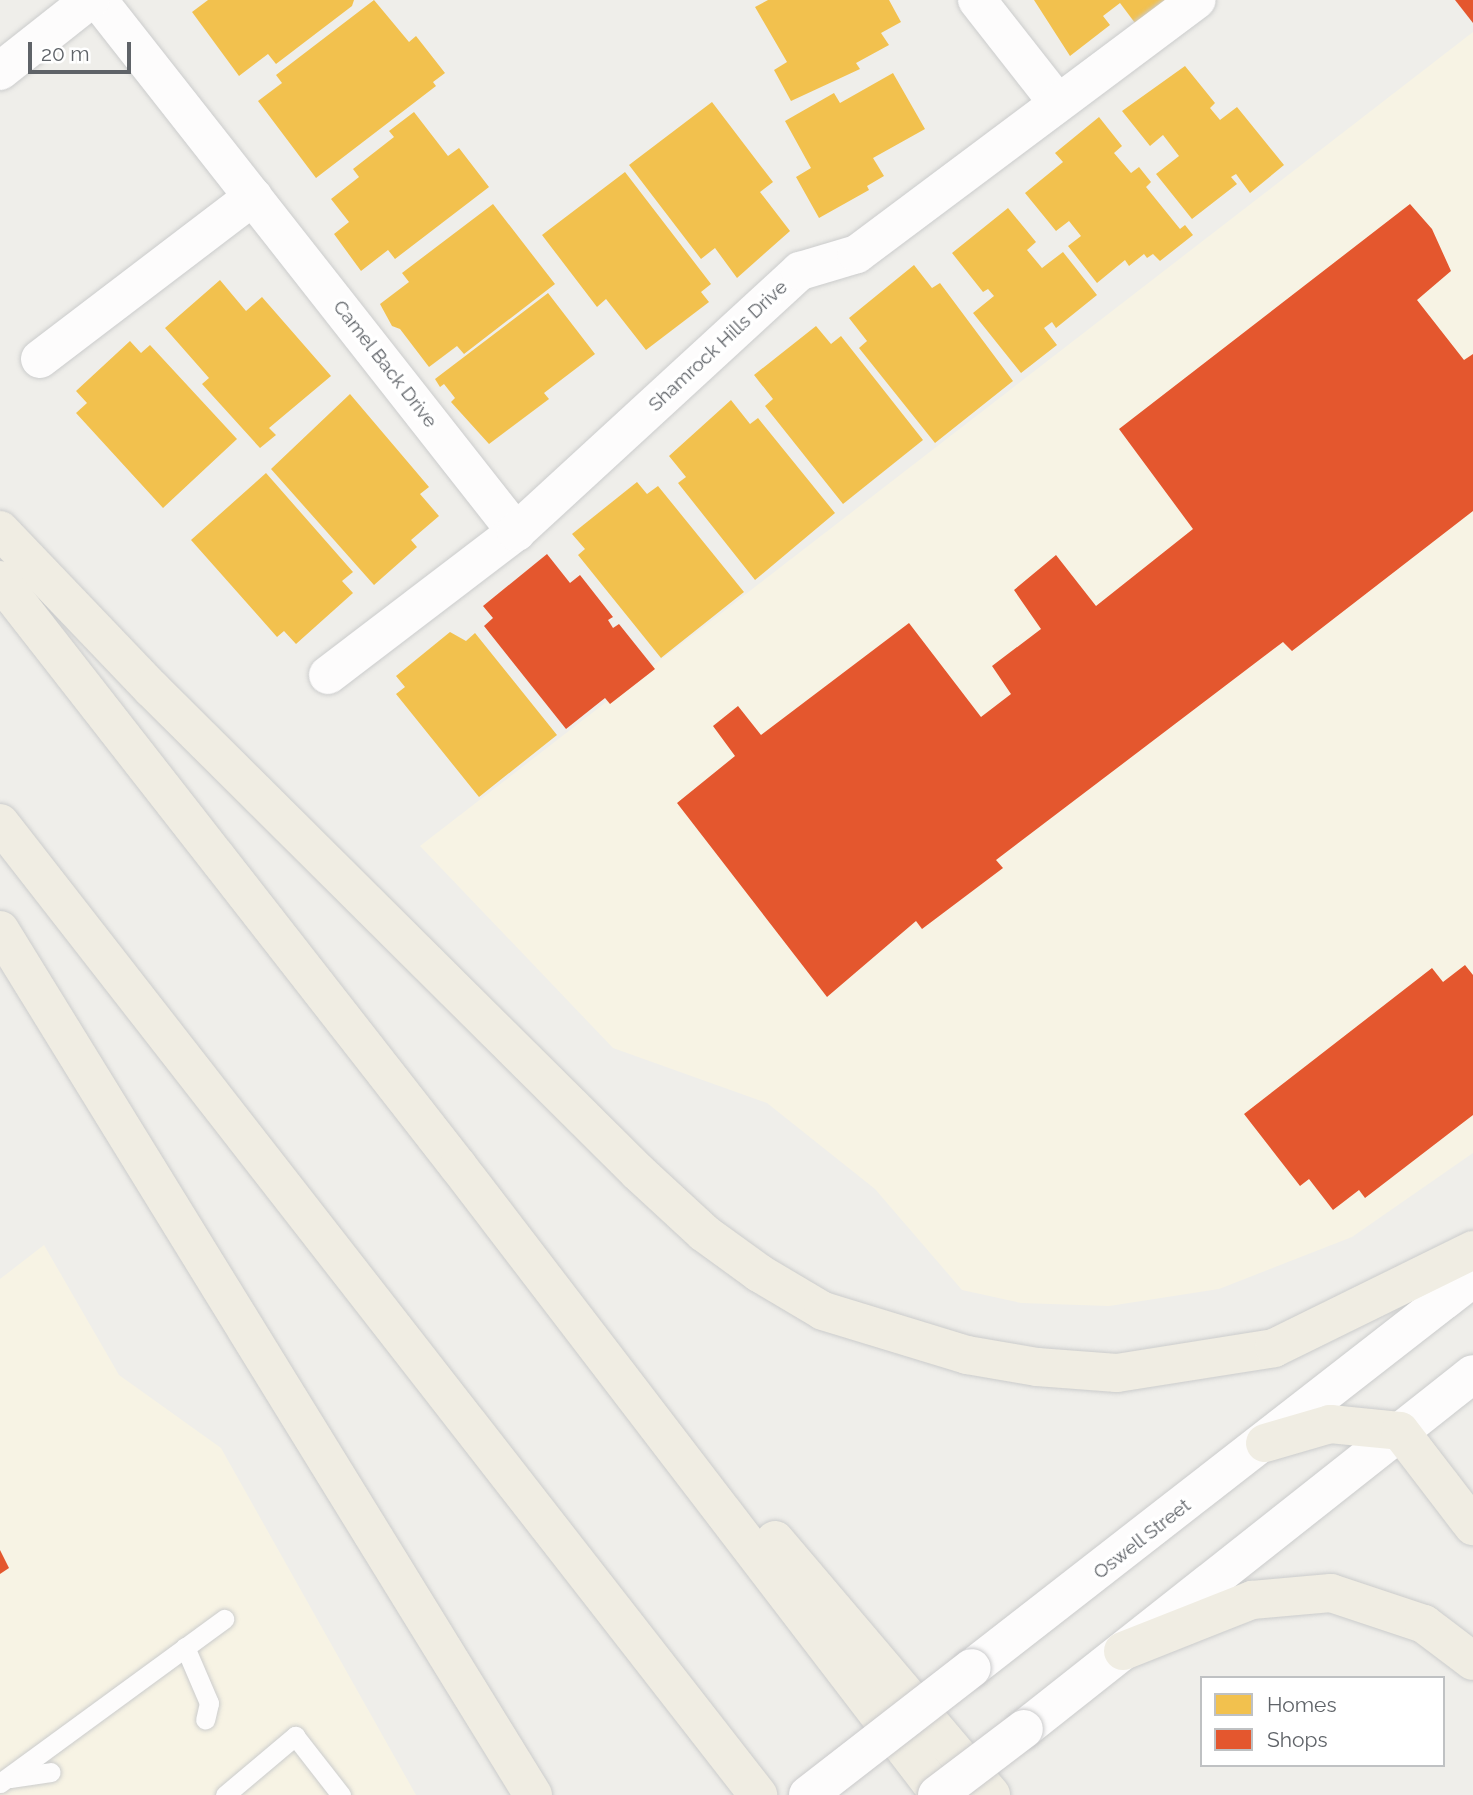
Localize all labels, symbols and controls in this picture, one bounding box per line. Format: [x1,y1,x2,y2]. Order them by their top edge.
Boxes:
scale bar [32,28,135,72]
text: 20 m [41,41,89,66]
street label: Shamrock Hills Drive [644,276,792,416]
street label: Camel Back Drive [328,296,442,432]
street label: Oswell Street [1089,1494,1195,1584]
legend [1200,1676,1445,1767]
text: Homes [1267,1692,1337,1717]
text: Shops [1267,1727,1328,1752]

